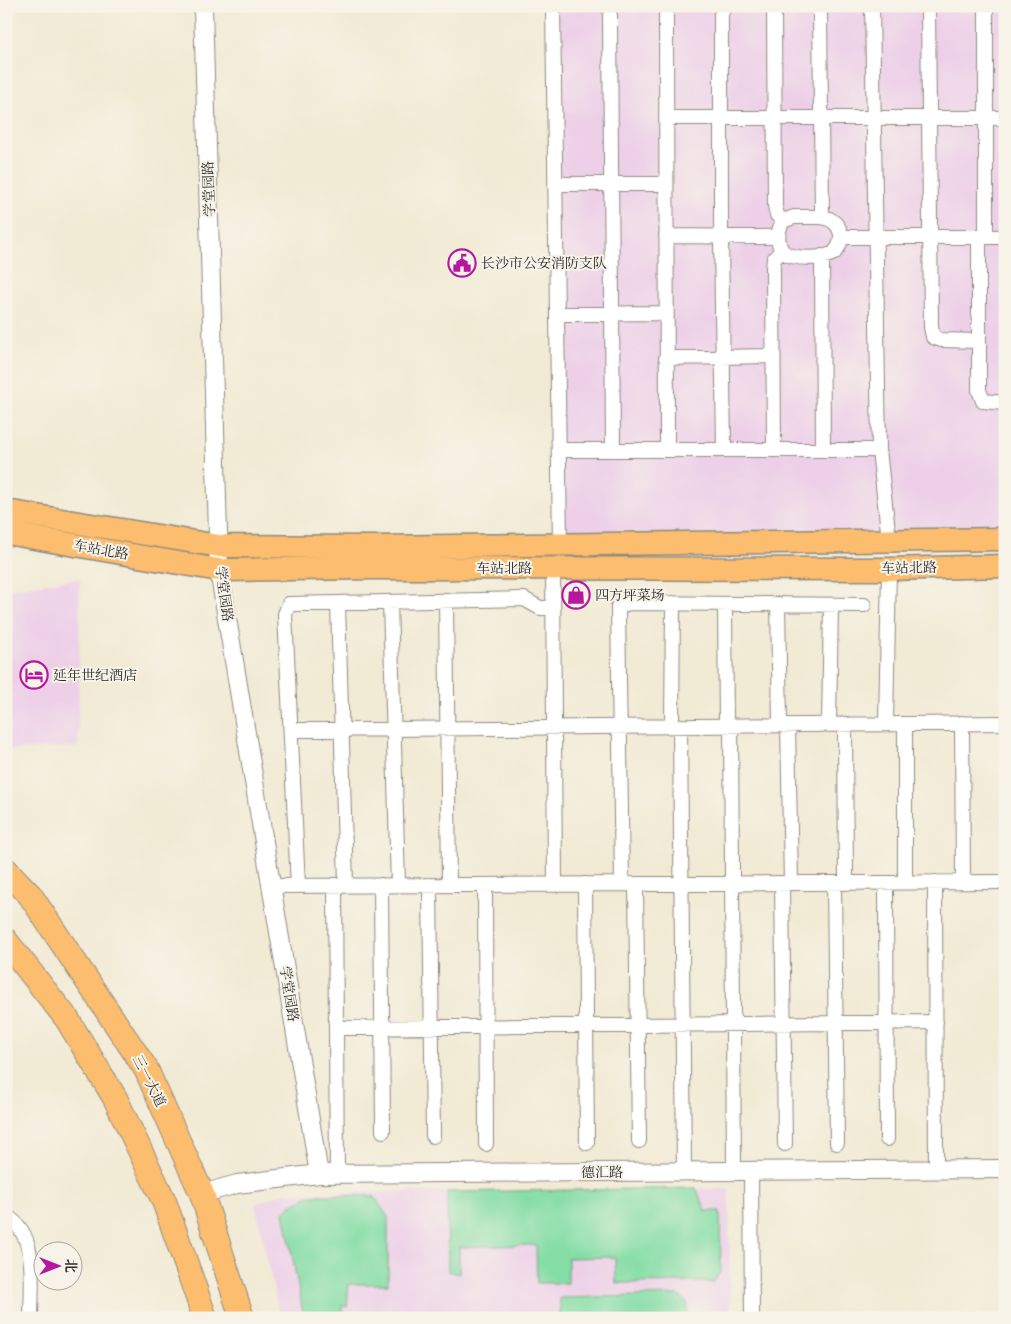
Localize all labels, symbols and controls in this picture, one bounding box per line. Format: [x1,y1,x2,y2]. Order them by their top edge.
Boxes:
street label: 学堂园路 [200,161,218,217]
public building icon: 长沙市公安消防支队 [447,248,477,278]
place label: 长沙市公安消防支队 [481,255,607,272]
street label: 车站北路 [72,537,130,563]
street label: 车站北路 [881,559,937,577]
street label: 车站北路 [476,560,532,577]
street label: 学堂园路 [212,565,236,623]
shop icon: 四方坪菜场 [561,580,591,610]
place label: 四方坪菜场 [595,587,665,604]
hotel icon: 延年世纪酒店 [19,660,49,690]
place label: 延年世纪酒店 [53,667,137,684]
street label: 学堂园路 [276,965,302,1023]
street label: 三一大道 [129,1052,169,1110]
street label: 德汇路 [581,1164,623,1181]
north arrow [32,1242,82,1292]
text: 北 [62,1259,79,1273]

